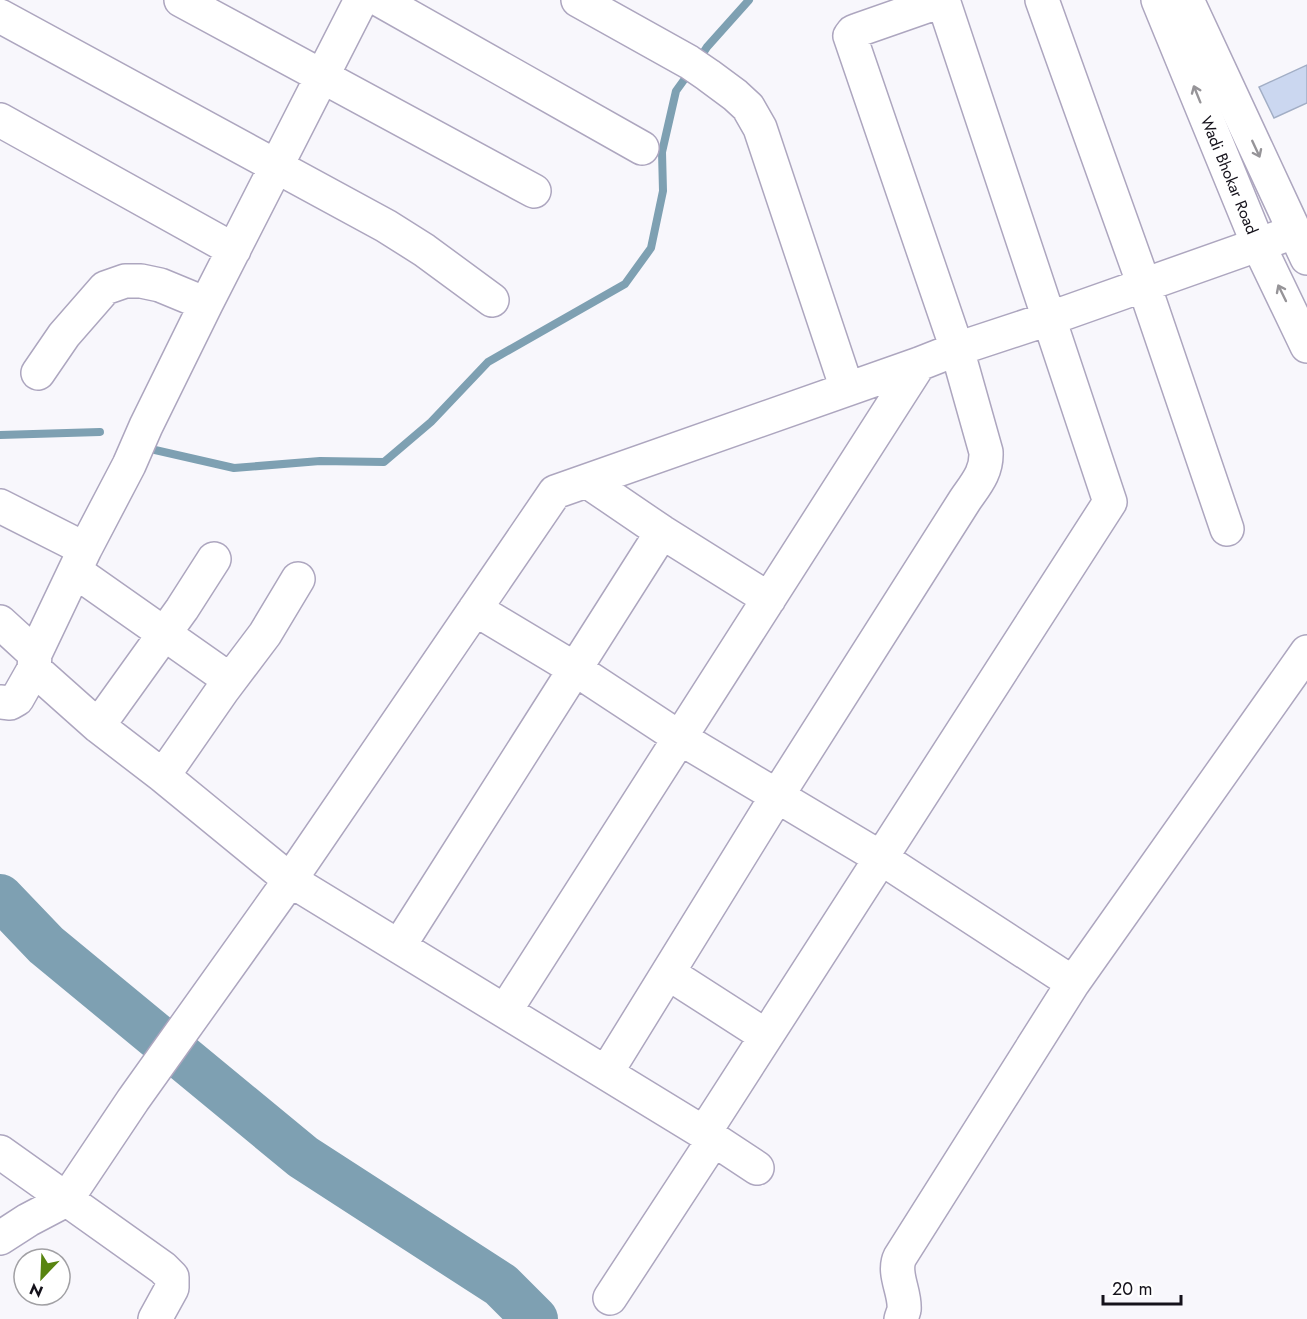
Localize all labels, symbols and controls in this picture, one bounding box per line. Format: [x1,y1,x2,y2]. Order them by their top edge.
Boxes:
one-way arrow [1191,86,1202,104]
street label: Wadi Bhokar Road [1195,112,1264,237]
one-way arrow [1250,139,1262,157]
one-way arrow [1275,285,1287,303]
north arrow [12,1247,72,1307]
scale bar [1103,1268,1181,1306]
text: 20 m [1112,1276,1152,1302]
text: N [26,1277,47,1303]

